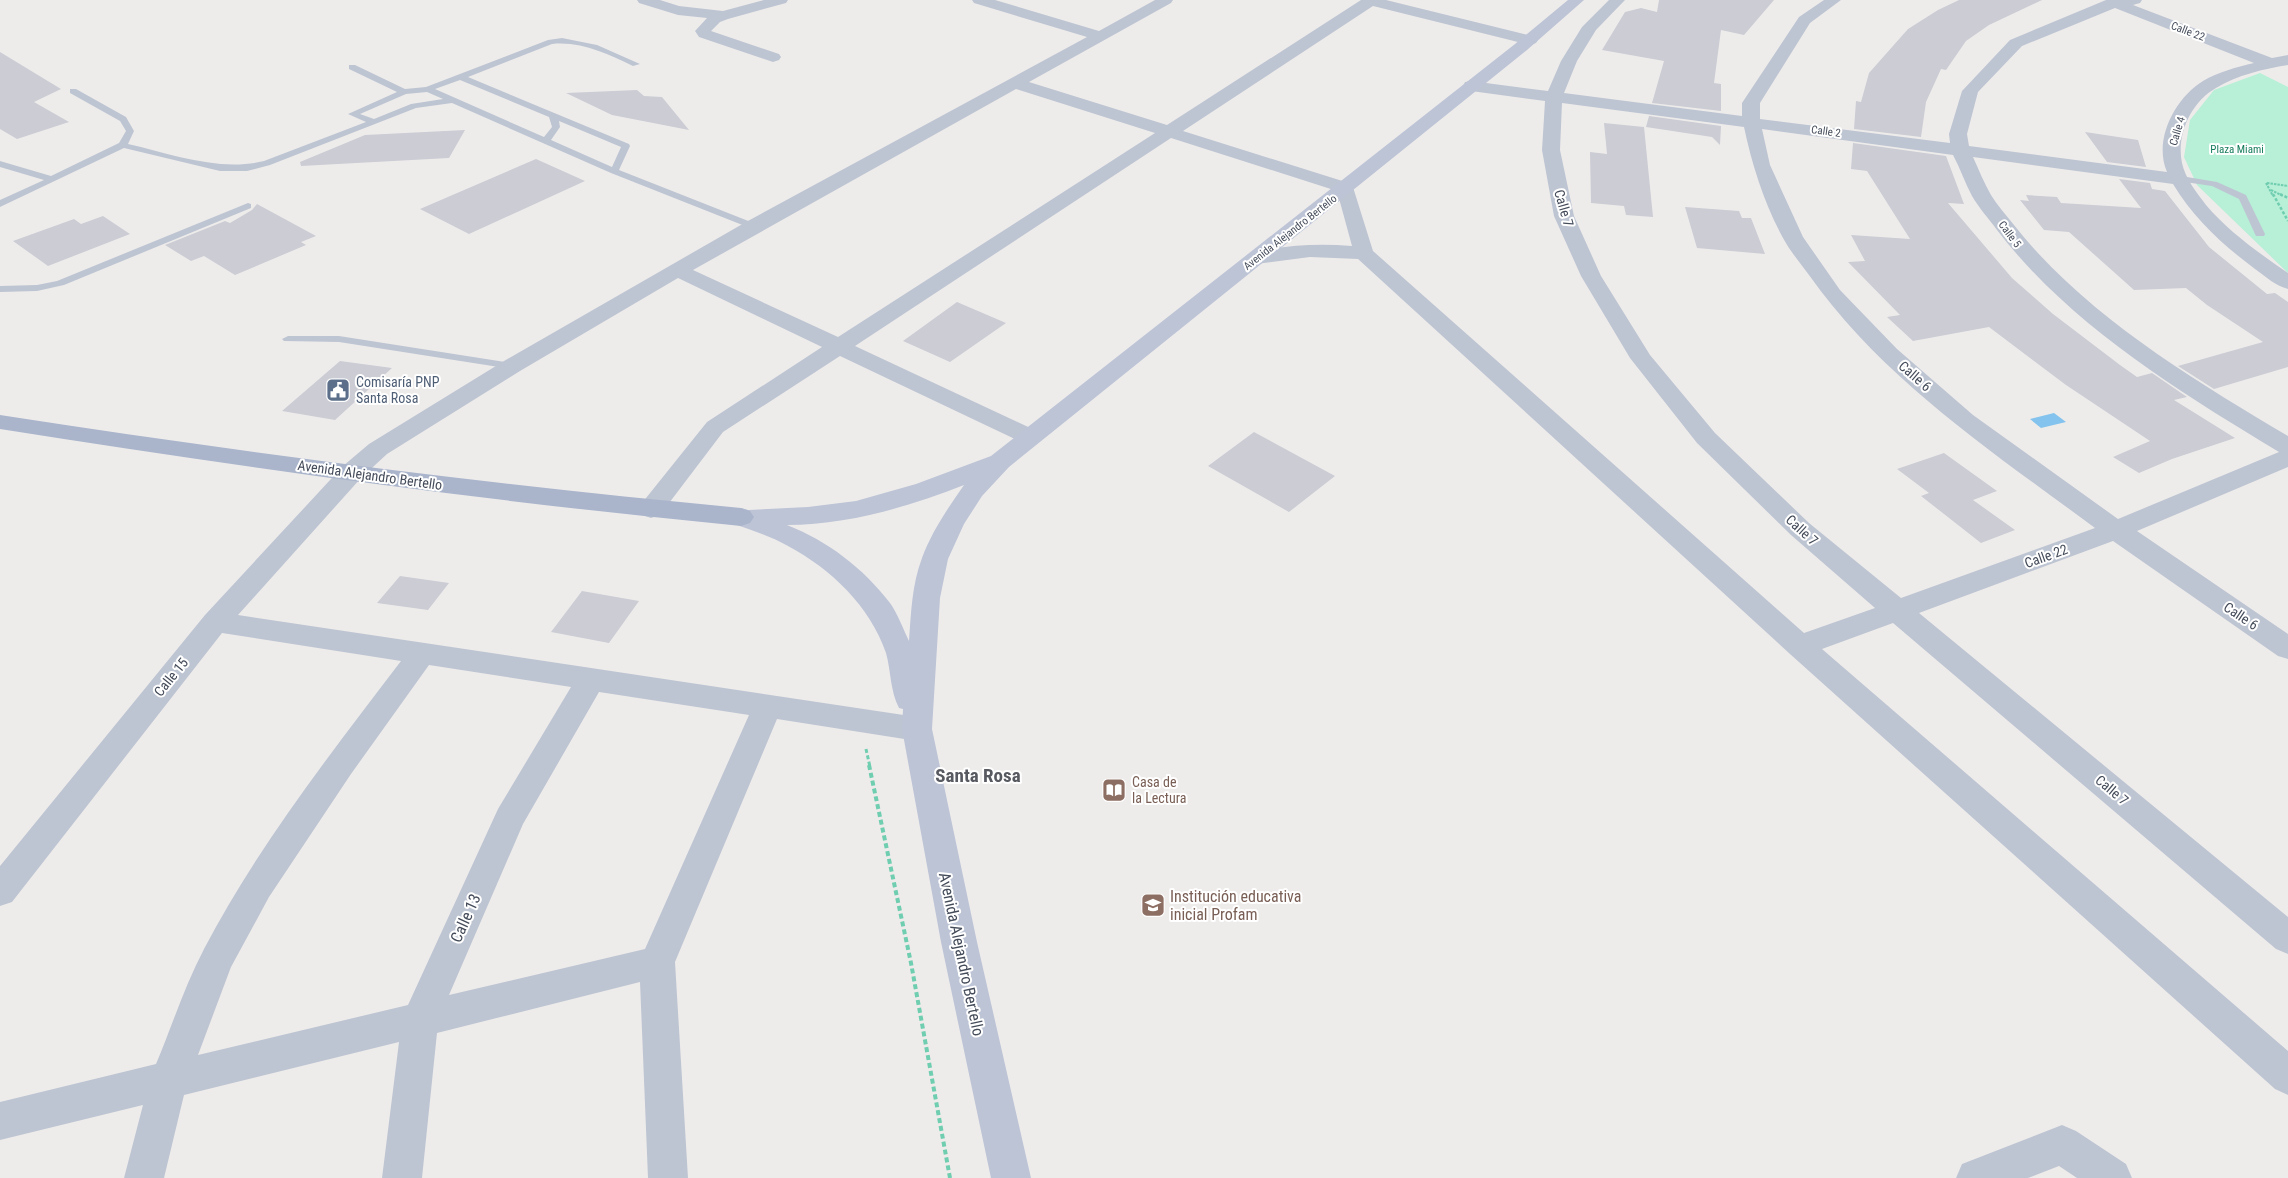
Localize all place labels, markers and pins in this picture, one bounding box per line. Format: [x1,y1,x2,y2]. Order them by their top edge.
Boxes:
place label: Comisaría PNP Santa Rosa [356,374,440,406]
public building icon: Comisaría PNP Santa Rosa [325,377,351,403]
place label: Casa de la Lectura [1132,774,1186,806]
library icon: Casa de la Lectura [1101,777,1127,803]
place label: Institución educativa inicial Profam [1170,887,1301,924]
school or university icon: Institución educativa inicial Profam [1140,892,1166,918]

